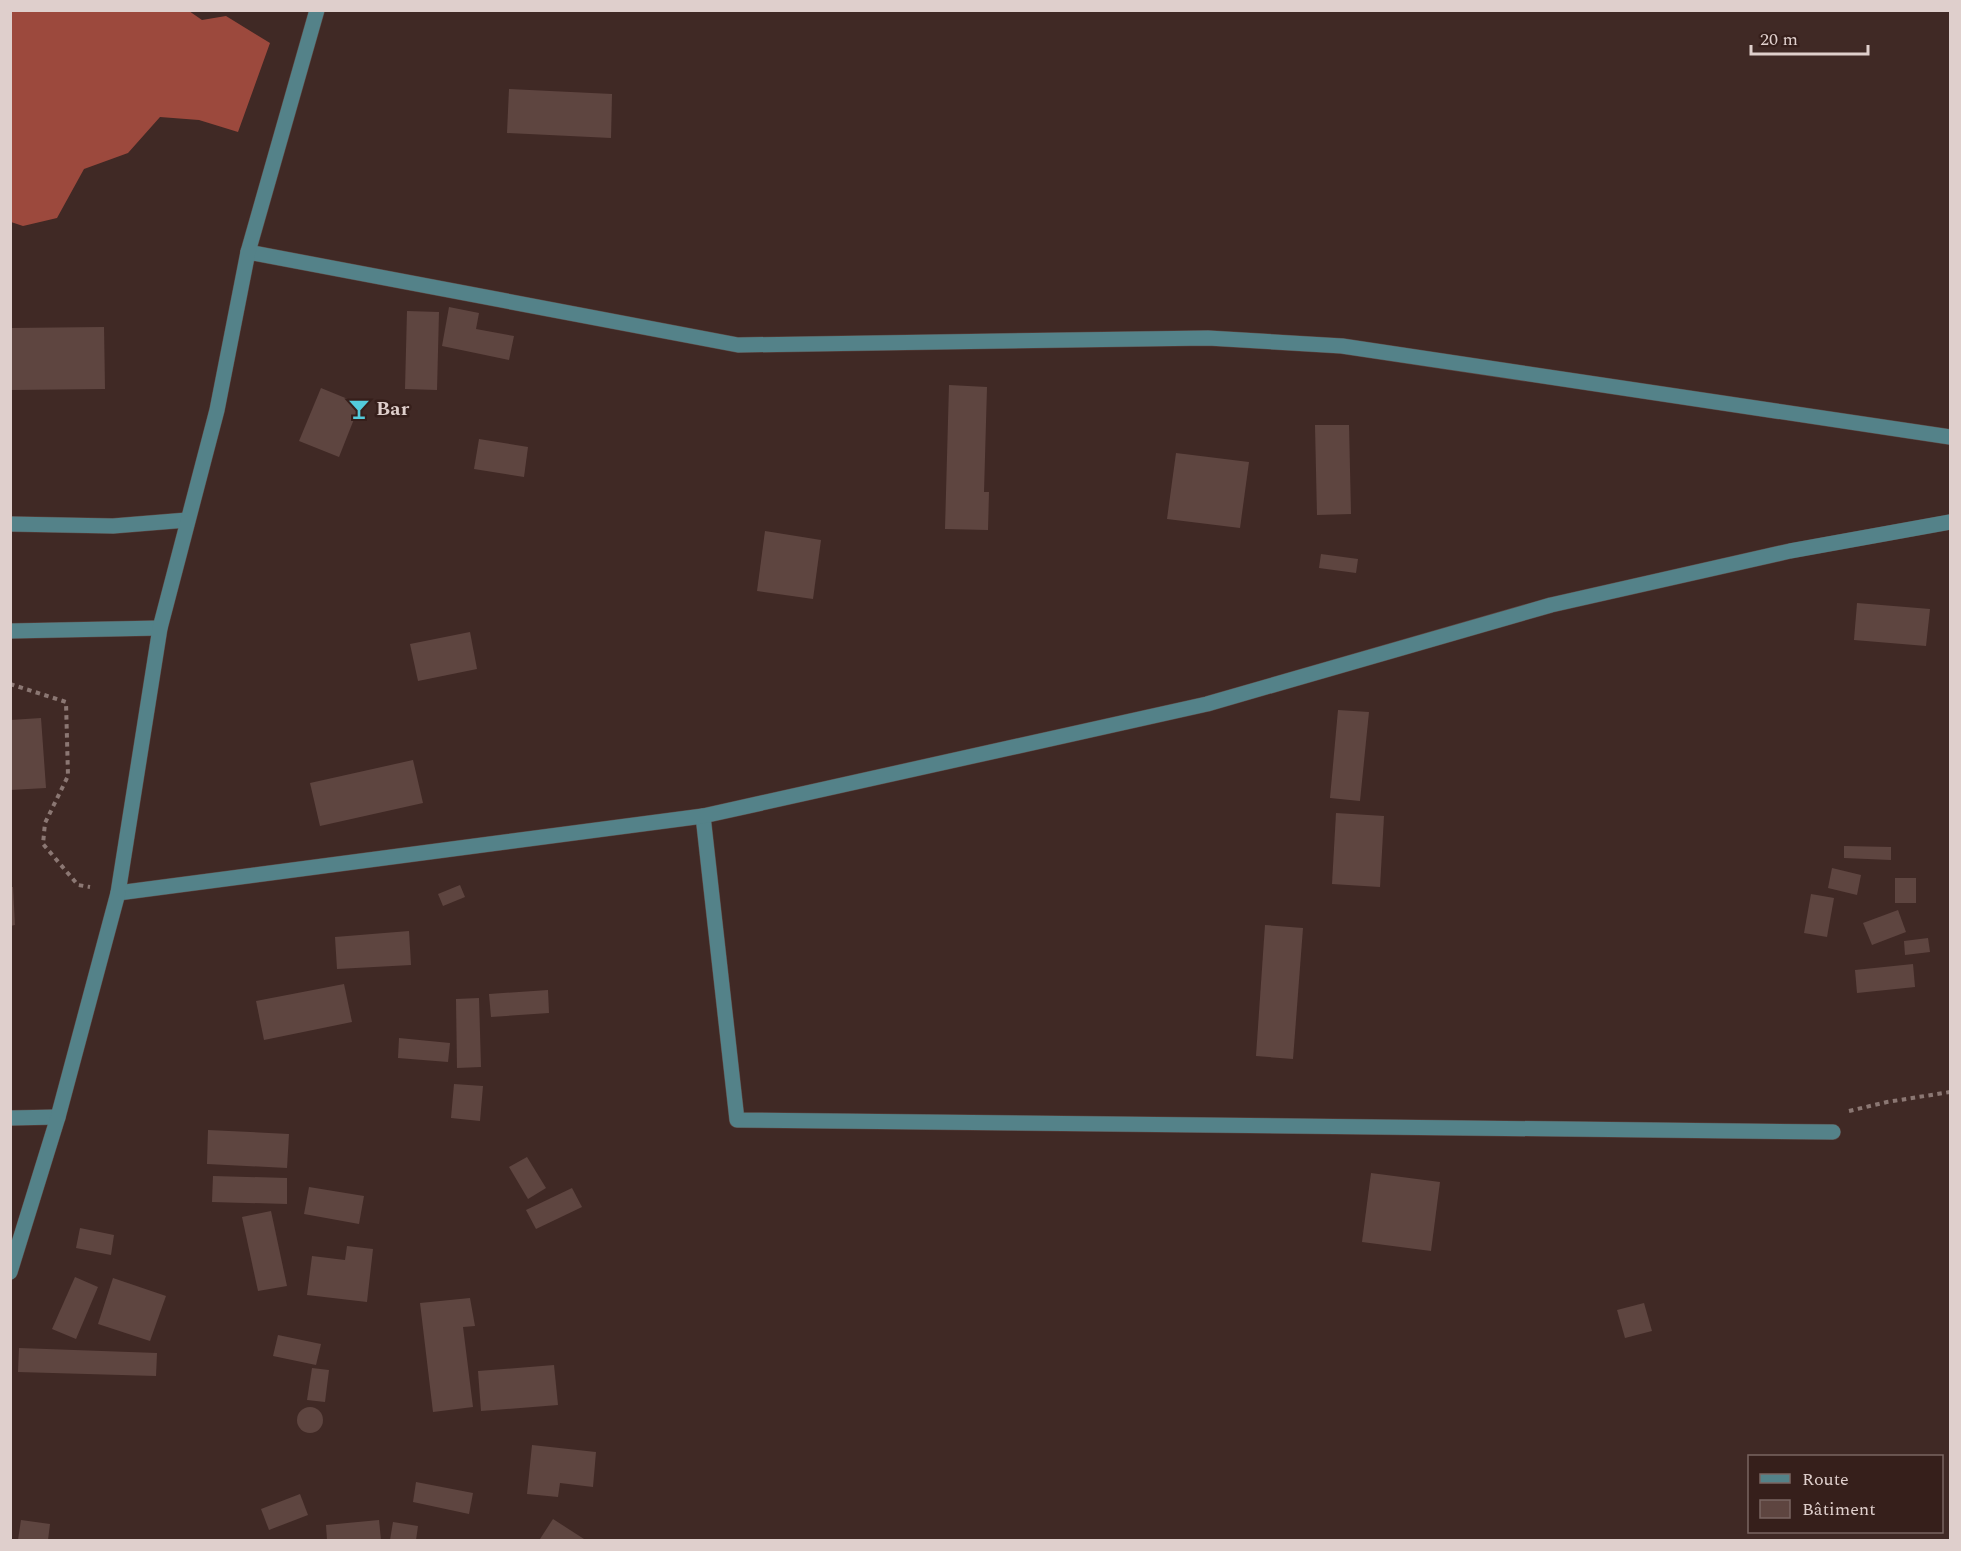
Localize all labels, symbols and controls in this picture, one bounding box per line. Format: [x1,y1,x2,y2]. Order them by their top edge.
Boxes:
scale bar [1751,18,1868,56]
text: 20 m [1760,26,1798,53]
place label: Bar [376,394,410,424]
bar icon: Bar [347,397,371,421]
legend [1748,1455,1943,1533]
text: Route [1802,1466,1849,1493]
text: Bâtiment [1802,1496,1876,1523]

